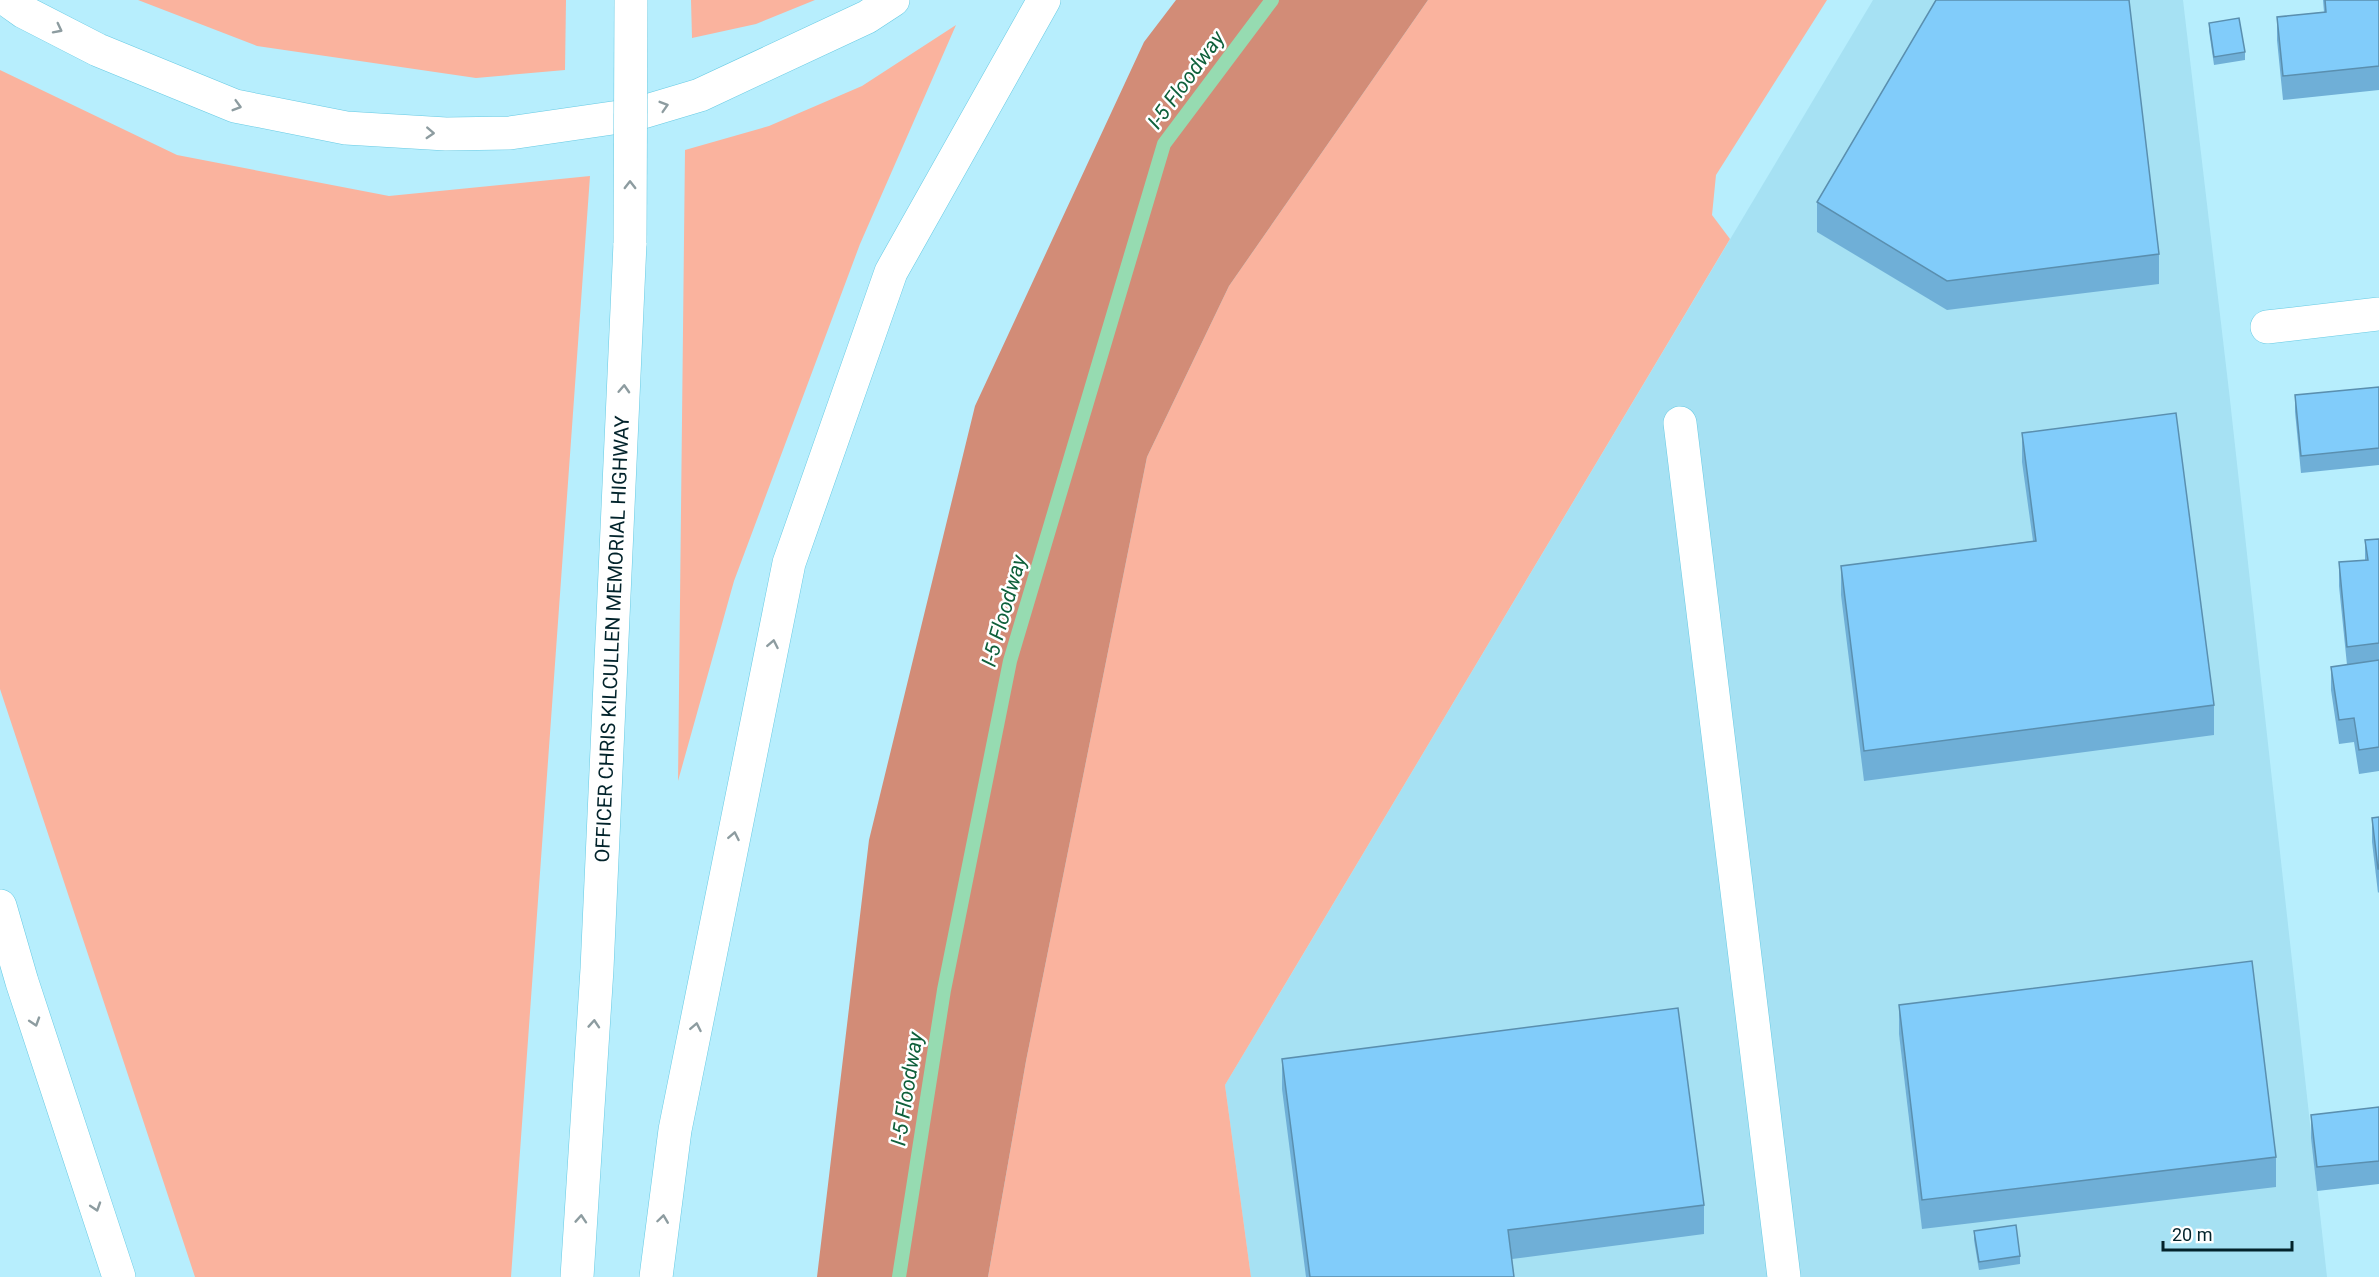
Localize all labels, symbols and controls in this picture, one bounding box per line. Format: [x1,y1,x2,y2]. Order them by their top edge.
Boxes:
one-way arrow [52,22,62,33]
water label: I-5 Floodway [1143,25,1230,133]
one-way arrow [231,99,242,111]
one-way arrow [658,101,669,113]
one-way arrow [425,126,434,139]
one-way arrow [624,180,636,189]
one-way arrow [617,384,630,393]
street label: OFFICER CHRIS KILCULLEN MEMORIAL HIGHWAY [590,415,634,863]
water label: I-5 Floodway [977,551,1032,669]
one-way arrow [766,640,779,650]
one-way arrow [727,831,740,841]
one-way arrow [28,1016,40,1027]
one-way arrow [587,1020,600,1029]
one-way arrow [689,1022,702,1032]
water label: I-5 Floodway [886,1029,928,1147]
one-way arrow [88,1201,101,1212]
one-way arrow [575,1214,588,1223]
one-way arrow [657,1214,669,1224]
scale bar [2163,1214,2292,1252]
text: 20 m [2172,1224,2212,1245]

